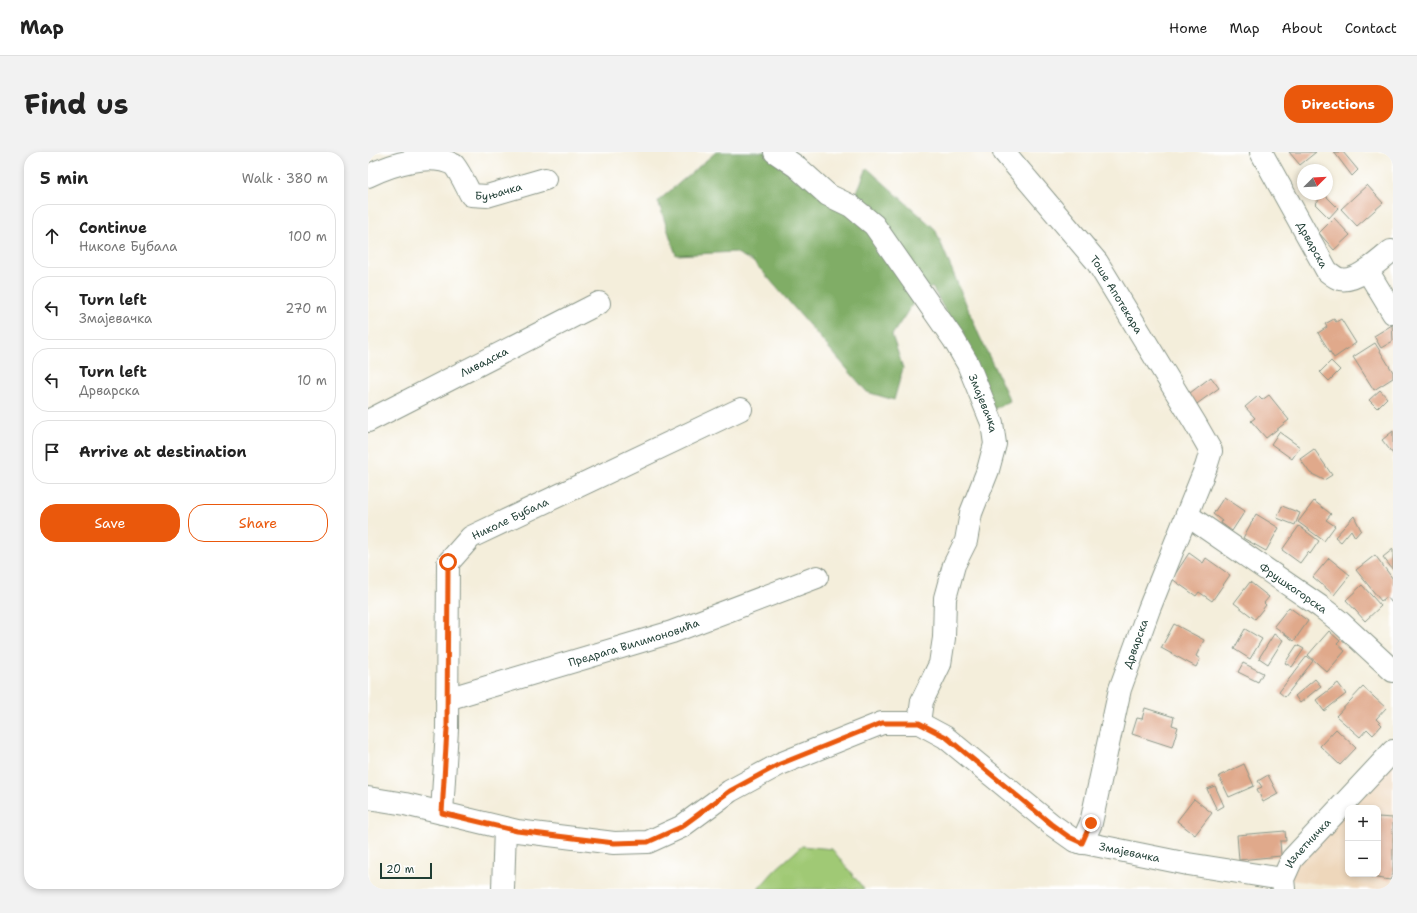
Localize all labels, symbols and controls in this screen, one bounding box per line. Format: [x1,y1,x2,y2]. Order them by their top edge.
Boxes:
text: Map [20,15,64,40]
text: Home [1169,19,1208,37]
text: Map [1230,19,1260,37]
text: About [1282,19,1323,37]
text: Contact [1345,19,1397,37]
text: Find us [24,85,129,123]
button: Directions [1284,85,1393,123]
north arrow [1297,164,1333,200]
text: 5 min [40,167,88,189]
text: Walk · 380 m [242,170,328,187]
street label: Буњачка [475,179,524,204]
text: Continue [79,218,147,238]
street label: Дрварска [1293,219,1331,271]
icon: ahead [41,225,63,247]
text: 100 m [288,228,327,245]
text: Николе Бубала [79,238,177,255]
street label: Тоше Апотекара [1087,252,1146,337]
text: Turn left [79,290,147,310]
icon: left [41,297,63,319]
text: 270 m [285,300,327,317]
text: Змајевачка [79,310,152,327]
street label: Ливадска [457,343,510,380]
text: Turn left [79,362,147,382]
icon: left [41,369,63,391]
text: 10 m [297,372,327,389]
street label: Змајевачка [965,372,1001,434]
text: Дрварска [79,382,140,399]
icon: arrive [41,441,63,463]
text: Arrive at destination [79,442,247,462]
street label: Николе Бубала [469,494,551,543]
button: Save [40,504,180,542]
button: Share [188,504,328,542]
route start [439,553,457,571]
street label: Фрушкогорска [1256,559,1331,617]
street label: Предрага Вилимоновића [567,615,701,670]
street label: Дрварска [1120,617,1152,671]
map controls [1345,805,1381,877]
button: + [1345,805,1381,841]
route end [1082,814,1100,832]
street label: Излетничка [1281,815,1334,871]
street label: Змајевачка [1098,839,1162,866]
button: − [1345,841,1381,877]
scale bar [380,861,432,880]
text: 20 m [386,862,414,877]

